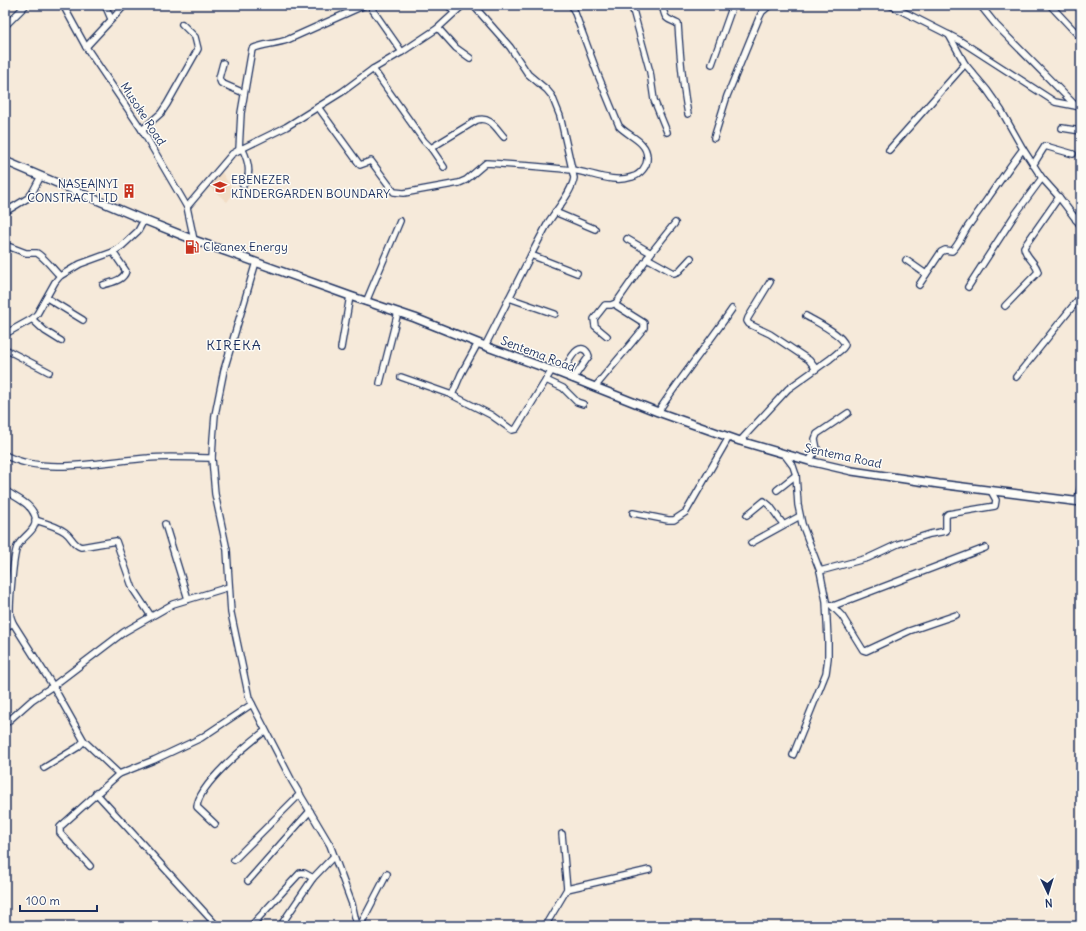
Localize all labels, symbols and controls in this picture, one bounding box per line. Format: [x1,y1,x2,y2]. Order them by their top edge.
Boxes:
street label: Musoke Road [117,79,169,148]
place label: EBENEZER KINDERGARDEN BOUNDARY [231,172,390,201]
place label: NASEA|NYI CONSTRACT LTD [27,176,118,205]
school or university icon: EBENEZER KINDERGARDEN BOUNDARY [212,179,228,195]
building icon: NASEA|NYI CONSTRACT LTD [121,183,137,199]
fuel station icon: Cleanex Energy [184,239,200,255]
place label: Cleanex Energy [203,239,288,254]
street label: Sentema Road [499,332,578,375]
district label: KIREKA [206,336,262,354]
street label: Sentema Road [803,440,883,471]
north arrow [1028,873,1068,913]
scale bar [20,887,97,913]
text: 100 m [26,893,60,908]
text: N [1044,896,1053,910]

